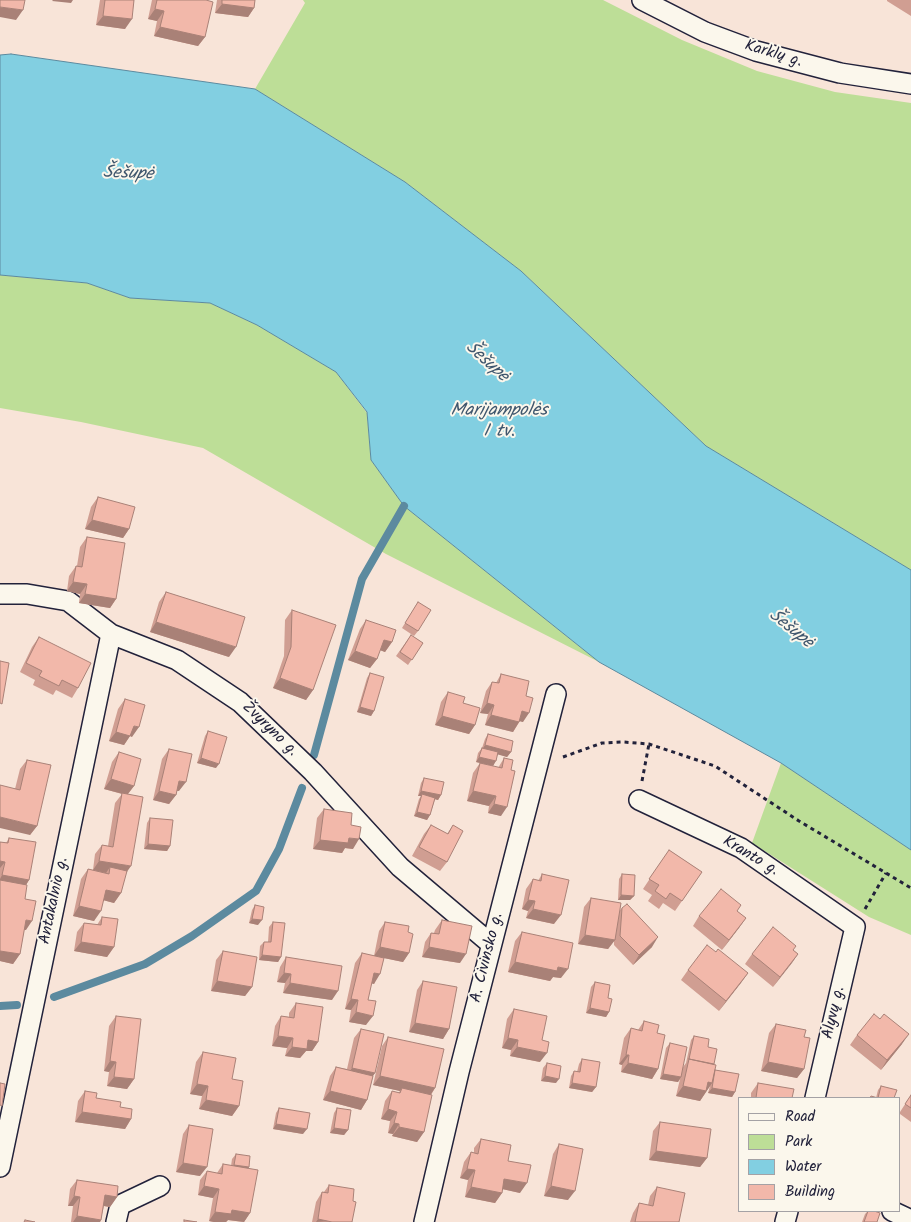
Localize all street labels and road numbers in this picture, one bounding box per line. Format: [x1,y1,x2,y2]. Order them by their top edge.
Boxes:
street label: Karklų g. [742,37,804,73]
street label: Žvyryno g. [237,699,301,761]
street label: Kranto g. [718,833,782,881]
street label: Antakalnio g. [36,856,74,946]
street label: A. Civinsko g. [468,911,508,1005]
street label: Alyvų g. [820,985,850,1041]

